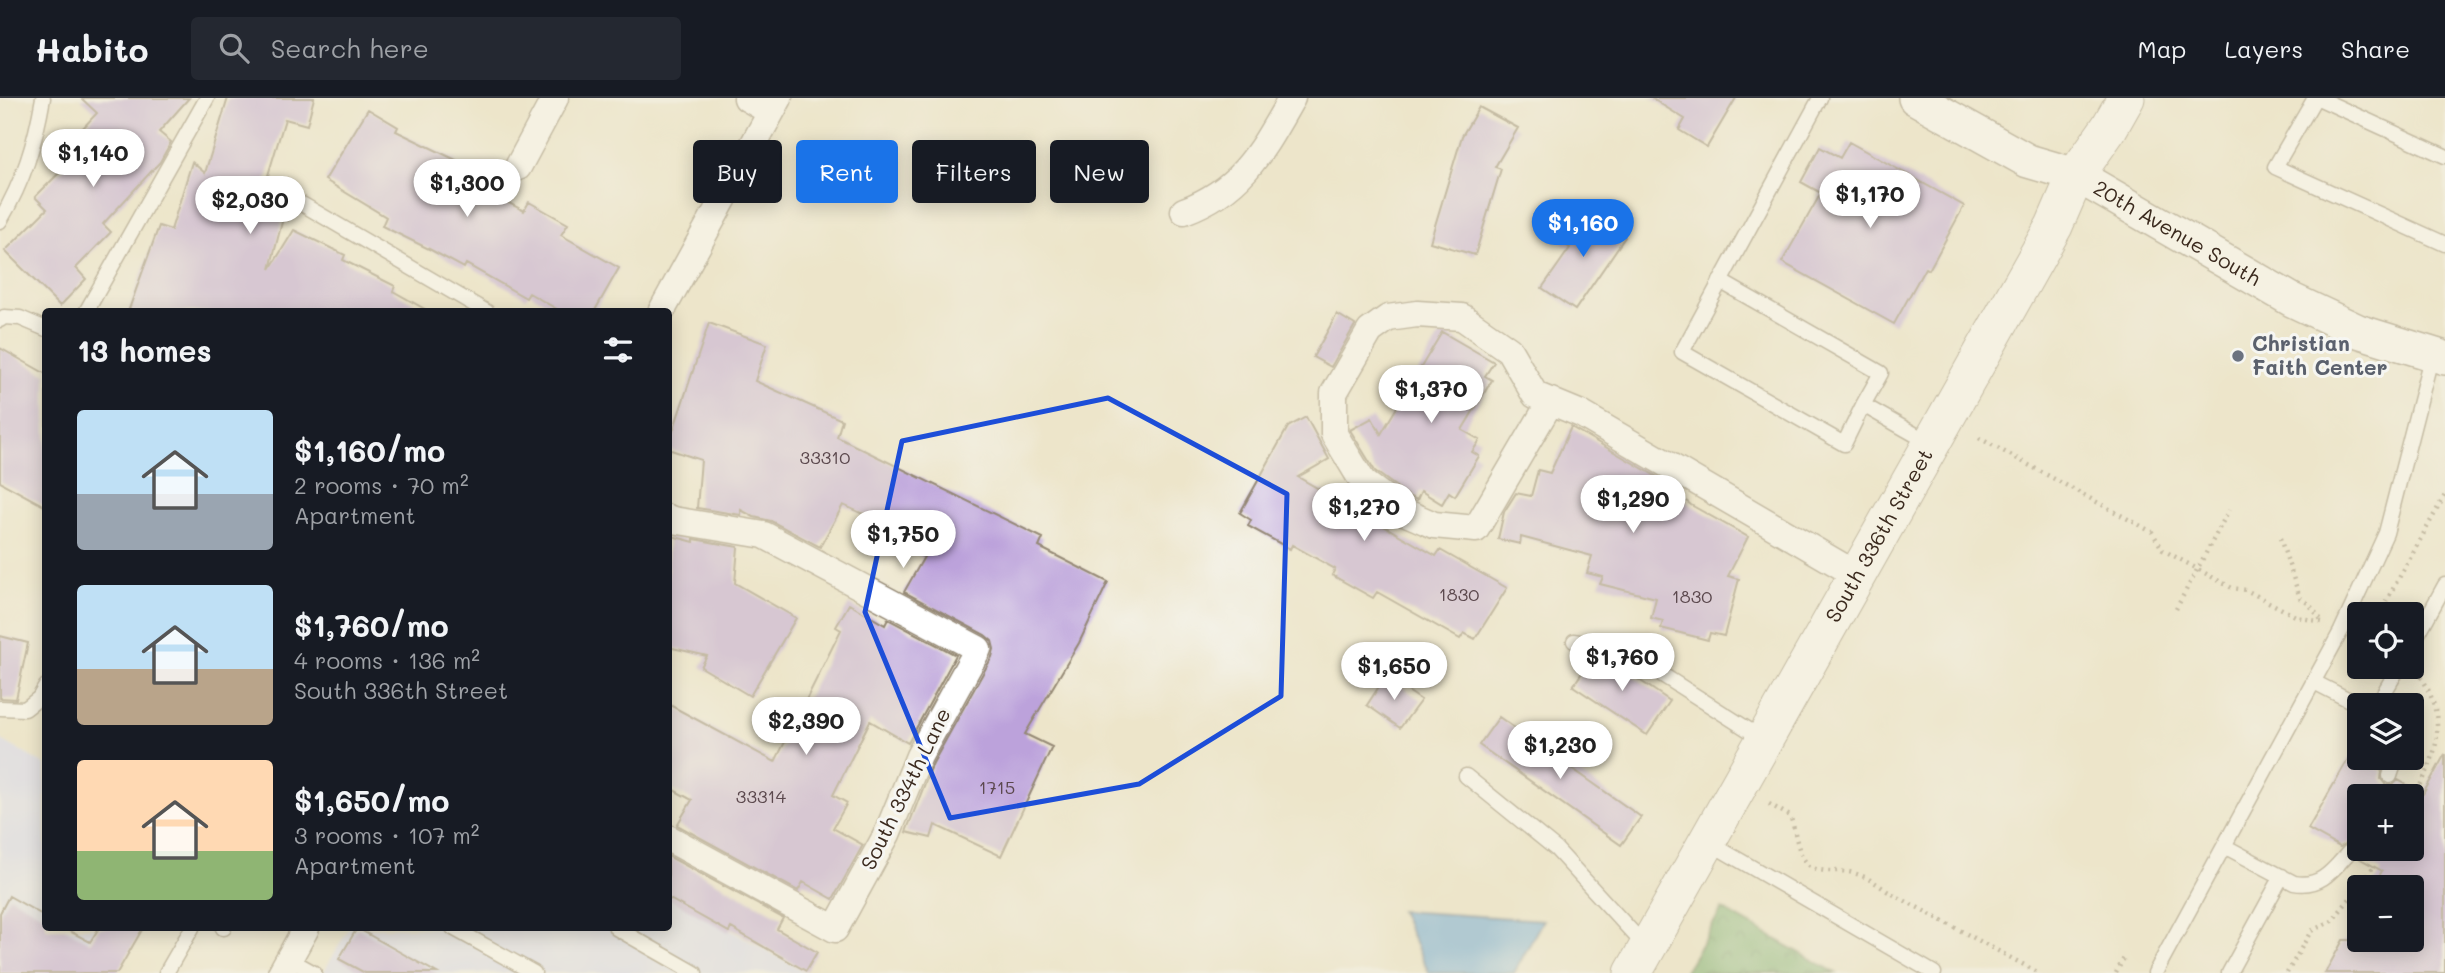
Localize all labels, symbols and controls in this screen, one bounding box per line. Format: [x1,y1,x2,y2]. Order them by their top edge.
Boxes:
search box [191,17,681,80]
text: Habito [35,27,149,70]
icon: search [215,29,253,67]
text: Search here [271,31,429,65]
text: Map [2138,33,2186,64]
text: Layers [2224,33,2303,64]
text: Share [2341,33,2410,64]
pin: $1,140 [36,130,150,189]
text: $1,140 [57,137,129,167]
chip: Buy [693,140,782,203]
chip: Rent [796,140,898,203]
chip: Filters [912,140,1036,203]
chip: New [1050,140,1149,203]
pin: $1,300 [410,159,524,219]
text: $1,300 [430,167,504,197]
pin: $1,170 [1813,170,1927,230]
street label: 20th Avenue South [2089,173,2266,291]
pin: $2,030 [193,176,307,236]
text: $1,170 [1835,178,1905,208]
text: $2,030 [211,184,289,214]
pin: $1,160 [1526,200,1640,259]
text: $1,160 [1548,207,1618,237]
place label: Christian Faith Center [2252,329,2388,380]
text: 13 homes [77,330,212,370]
icon: filters [599,331,637,369]
marker: Christian Faith Center [2230,348,2246,364]
pin: $1,370 [1374,366,1488,425]
text: $1,370 [1395,373,1467,403]
text: $1,160/mo [294,430,445,470]
icon: home [133,438,217,522]
street label: South 336th Street [1818,443,1938,627]
house number: 33310 [800,445,850,469]
text: 2 rooms · 70 m² [294,470,469,500]
pin: $1,290 [1576,476,1690,535]
text: $1,290 [1597,483,1669,513]
pin: $1,270 [1307,484,1421,543]
text: $1,270 [1328,491,1400,521]
text: Apartment [294,500,416,530]
pin: $1,750 [846,510,960,570]
text: $1,750 [867,518,939,548]
house number: 1830 [1439,582,1479,606]
house number: 1830 [1672,584,1712,608]
map controls [2347,602,2424,952]
button: locate [2347,602,2424,679]
text: $1,760/mo [294,605,449,645]
icon: home [133,613,217,697]
pin: $1,760 [1565,634,1679,693]
text: $1,760 [1586,641,1658,671]
pin: $1,650 [1337,642,1451,702]
text: 4 rooms · 136 m² [294,645,480,675]
text: $1,650 [1357,650,1431,680]
text: South 336th Street [294,675,508,705]
button: layers [2347,693,2424,770]
pin: $2,390 [749,698,863,757]
street label: South 334th Lane [854,703,956,874]
text: $2,390 [768,705,844,735]
pin: $1,230 [1503,722,1617,781]
text: $1,230 [1524,729,1596,759]
house number: 1715 [979,775,1015,799]
text: $1,650/mo [294,780,450,820]
house number: 33314 [736,784,787,808]
button: + [2347,784,2424,861]
icon: home [133,788,217,872]
text: 3 rooms · 107 m² [294,820,480,850]
text: Apartment [294,850,416,880]
button: − [2347,875,2424,952]

